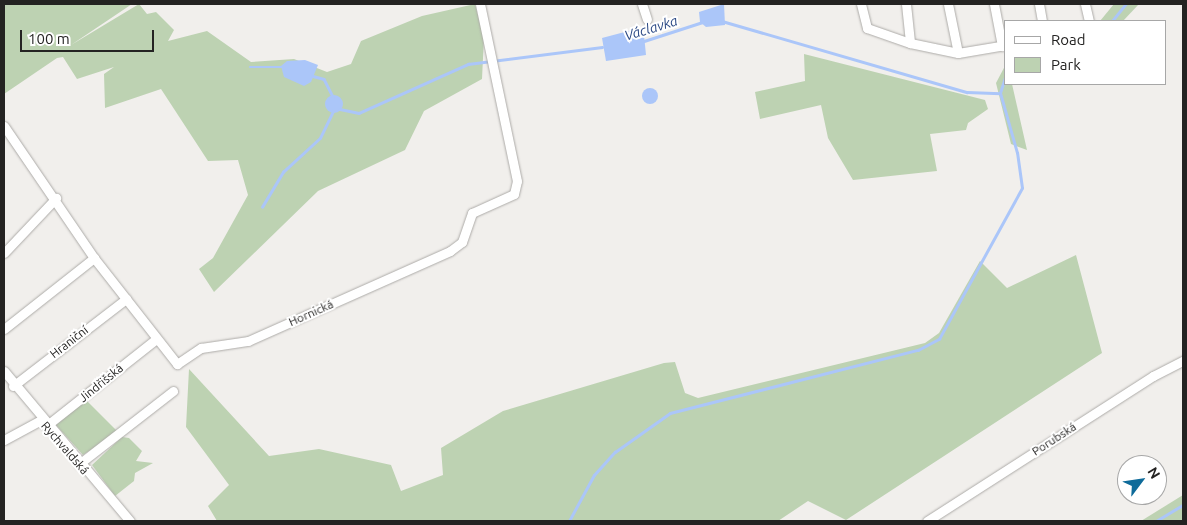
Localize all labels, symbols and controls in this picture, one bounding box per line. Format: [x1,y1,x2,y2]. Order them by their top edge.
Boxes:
water label: Václavka [622,12,680,44]
scale bar [22,20,156,52]
legend [1004,20,1167,85]
text: 100 m [28,30,70,47]
text: Road [1051,31,1086,48]
text: Park [1051,56,1081,73]
street label: Hornická [286,297,336,329]
street label: Hraniční [47,323,91,361]
street label: Jindřišská [76,361,126,405]
street label: Rychvaldská [38,419,92,477]
street label: Porubská [1029,419,1079,459]
north arrow [1117,455,1167,505]
text: N [1144,464,1164,481]

